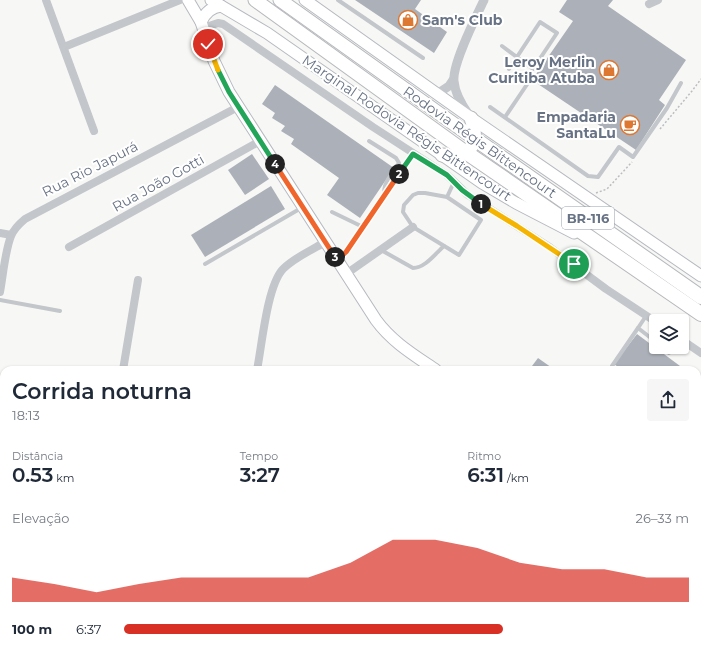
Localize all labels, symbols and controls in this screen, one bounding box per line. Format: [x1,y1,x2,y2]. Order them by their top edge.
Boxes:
shop icon: Sam's Club [397,9,419,31]
place label: Sam's Club [422,11,503,29]
pin [191,27,225,61]
icon: check [197,33,219,55]
street label: Marginal Rodovia Régis Bittencourt [299,51,515,205]
place label: Leroy Merlin Curitiba Atuba [488,53,595,87]
shop icon: Leroy Merlin Curitiba Atuba [598,59,620,81]
street label: Rodovia Régis Bittencourt [400,83,560,201]
place label: Empadaria SantaLu [537,108,616,142]
cafe icon: Empadaria SantaLu [619,114,641,136]
street label: Rua Rio Japurá [39,137,141,201]
street label: Rua João Gotti [109,150,207,216]
pin: 4 [265,154,285,174]
text: 4 [271,157,279,171]
pin: 2 [389,164,409,184]
text: 2 [396,167,402,181]
pin: 1 [471,194,491,214]
text: 1 [479,197,483,211]
road number: BR-116 [562,207,614,229]
pin: 3 [325,247,345,267]
pin [557,247,591,281]
text: 3 [332,250,338,264]
icon: arrive [563,253,585,275]
map controls [649,314,689,354]
button: layers [649,314,689,354]
text: Corrida noturna [12,378,192,405]
button: share [647,379,689,421]
text: 18:13 [12,407,40,423]
text: Distância [12,449,63,463]
text: Tempo [240,449,278,463]
text: Ritmo [467,449,501,463]
text: 0.53 [12,463,53,487]
text: 3:27 [240,463,280,487]
text: 6:31 [467,463,504,487]
text: km [53,471,74,485]
text: /km [504,471,529,485]
text: Elevação [12,510,70,526]
text: 26–33 m [636,510,689,526]
text: 100 m [12,621,52,637]
text: 6:37 [76,621,102,637]

